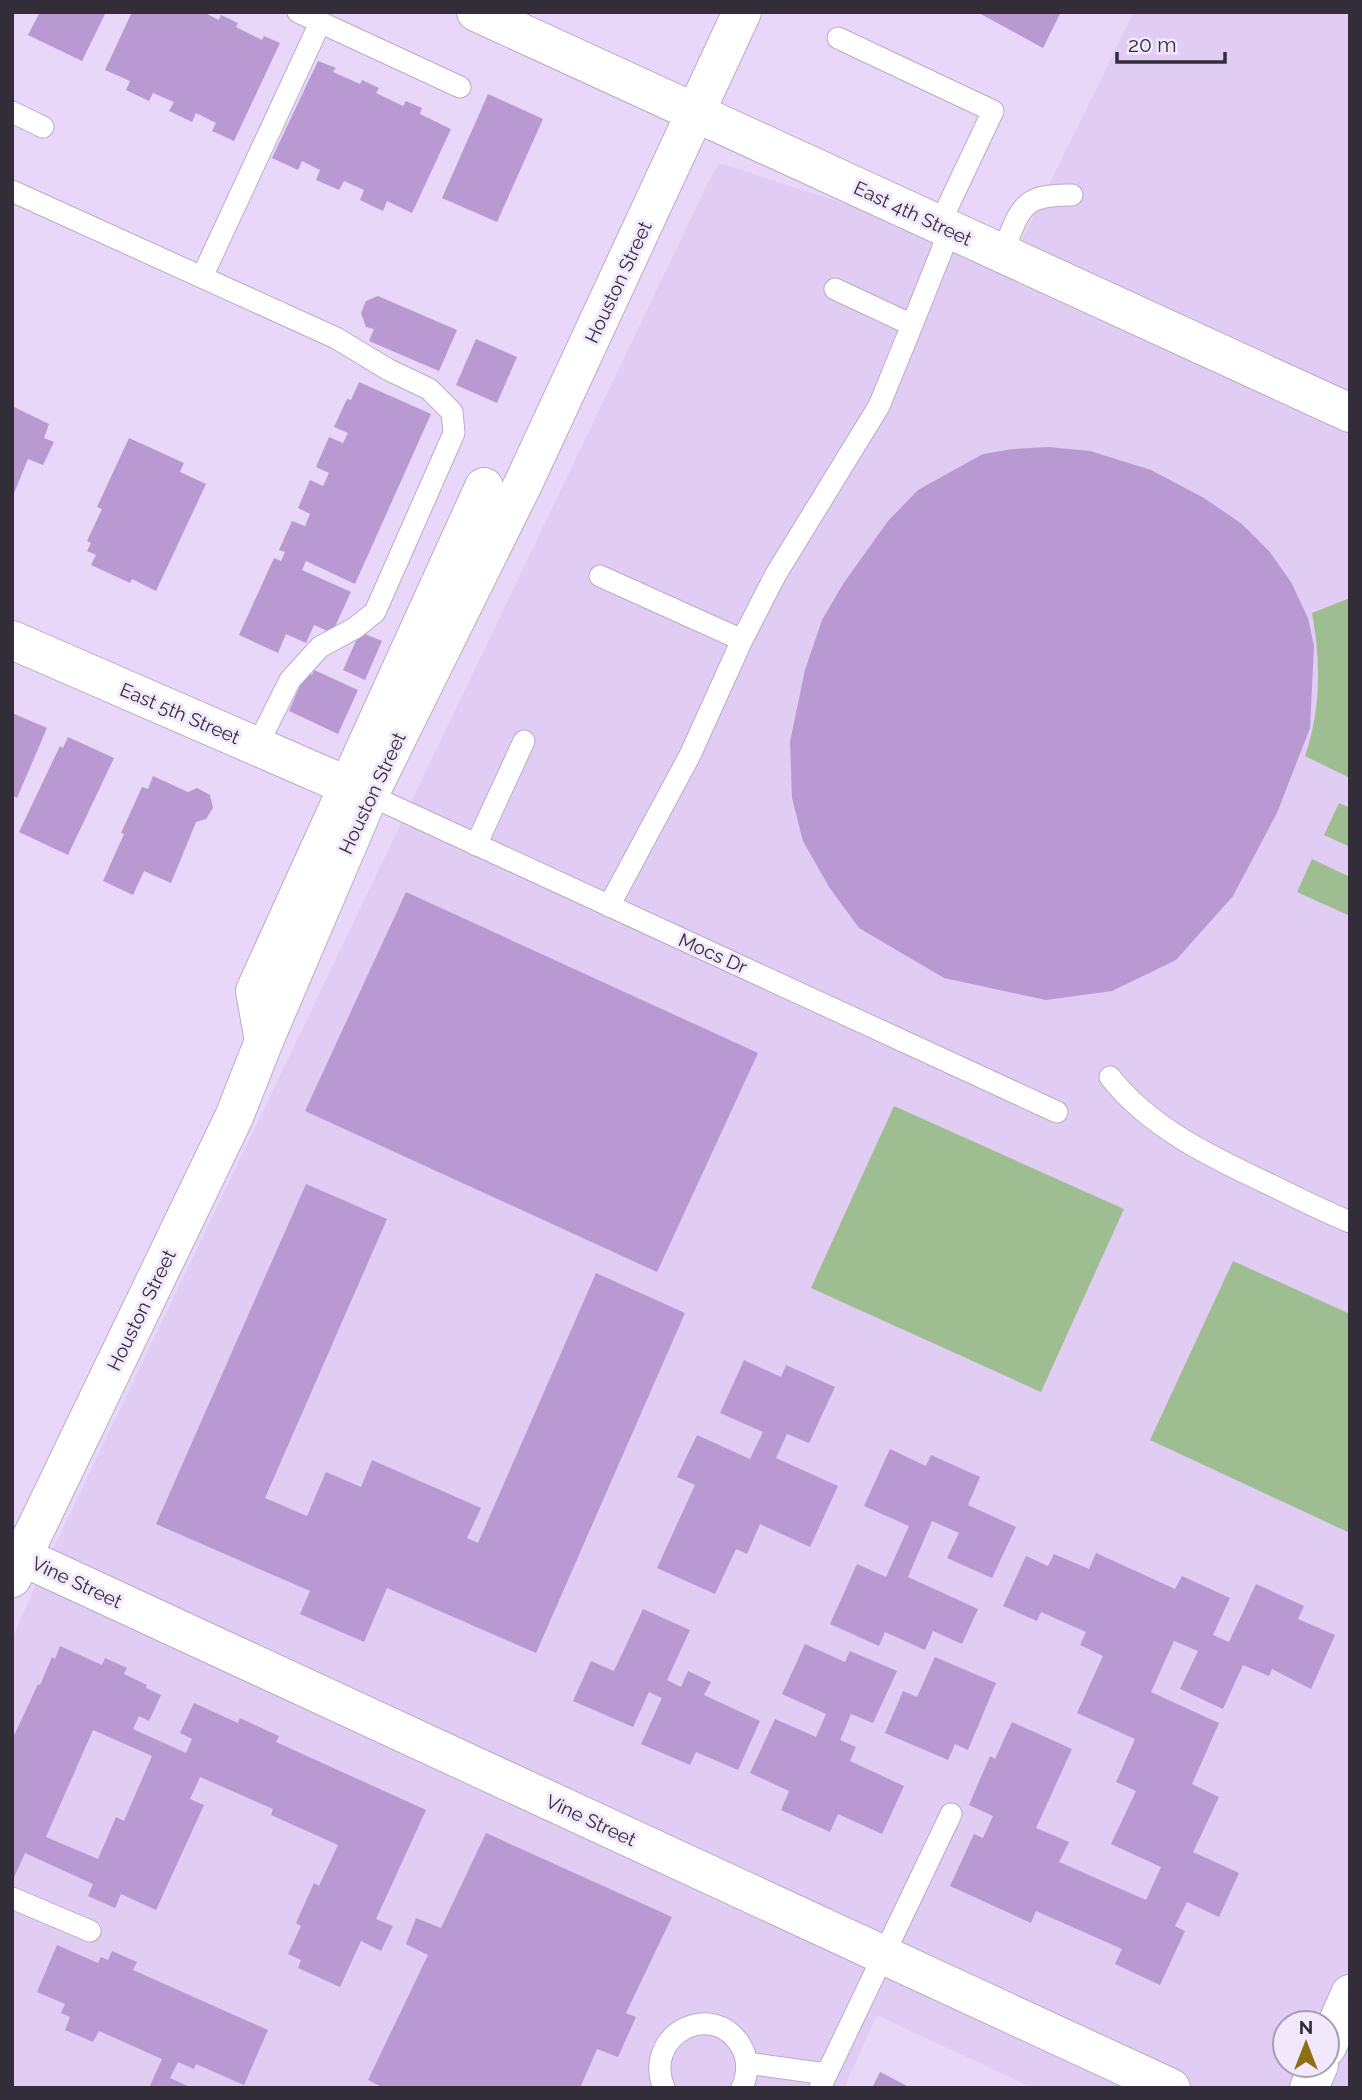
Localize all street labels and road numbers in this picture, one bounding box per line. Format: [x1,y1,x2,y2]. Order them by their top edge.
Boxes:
street label: East 4th Street [851,176,976,250]
street label: Houston Street [580,217,656,346]
street label: East 5th Street [117,678,244,748]
street label: Houston Street [334,728,410,857]
street label: Mocs Dr [675,928,751,978]
street label: Houston Street [102,1245,180,1374]
street label: Vine Street [28,1552,126,1613]
street label: Vine Street [542,1790,640,1851]

